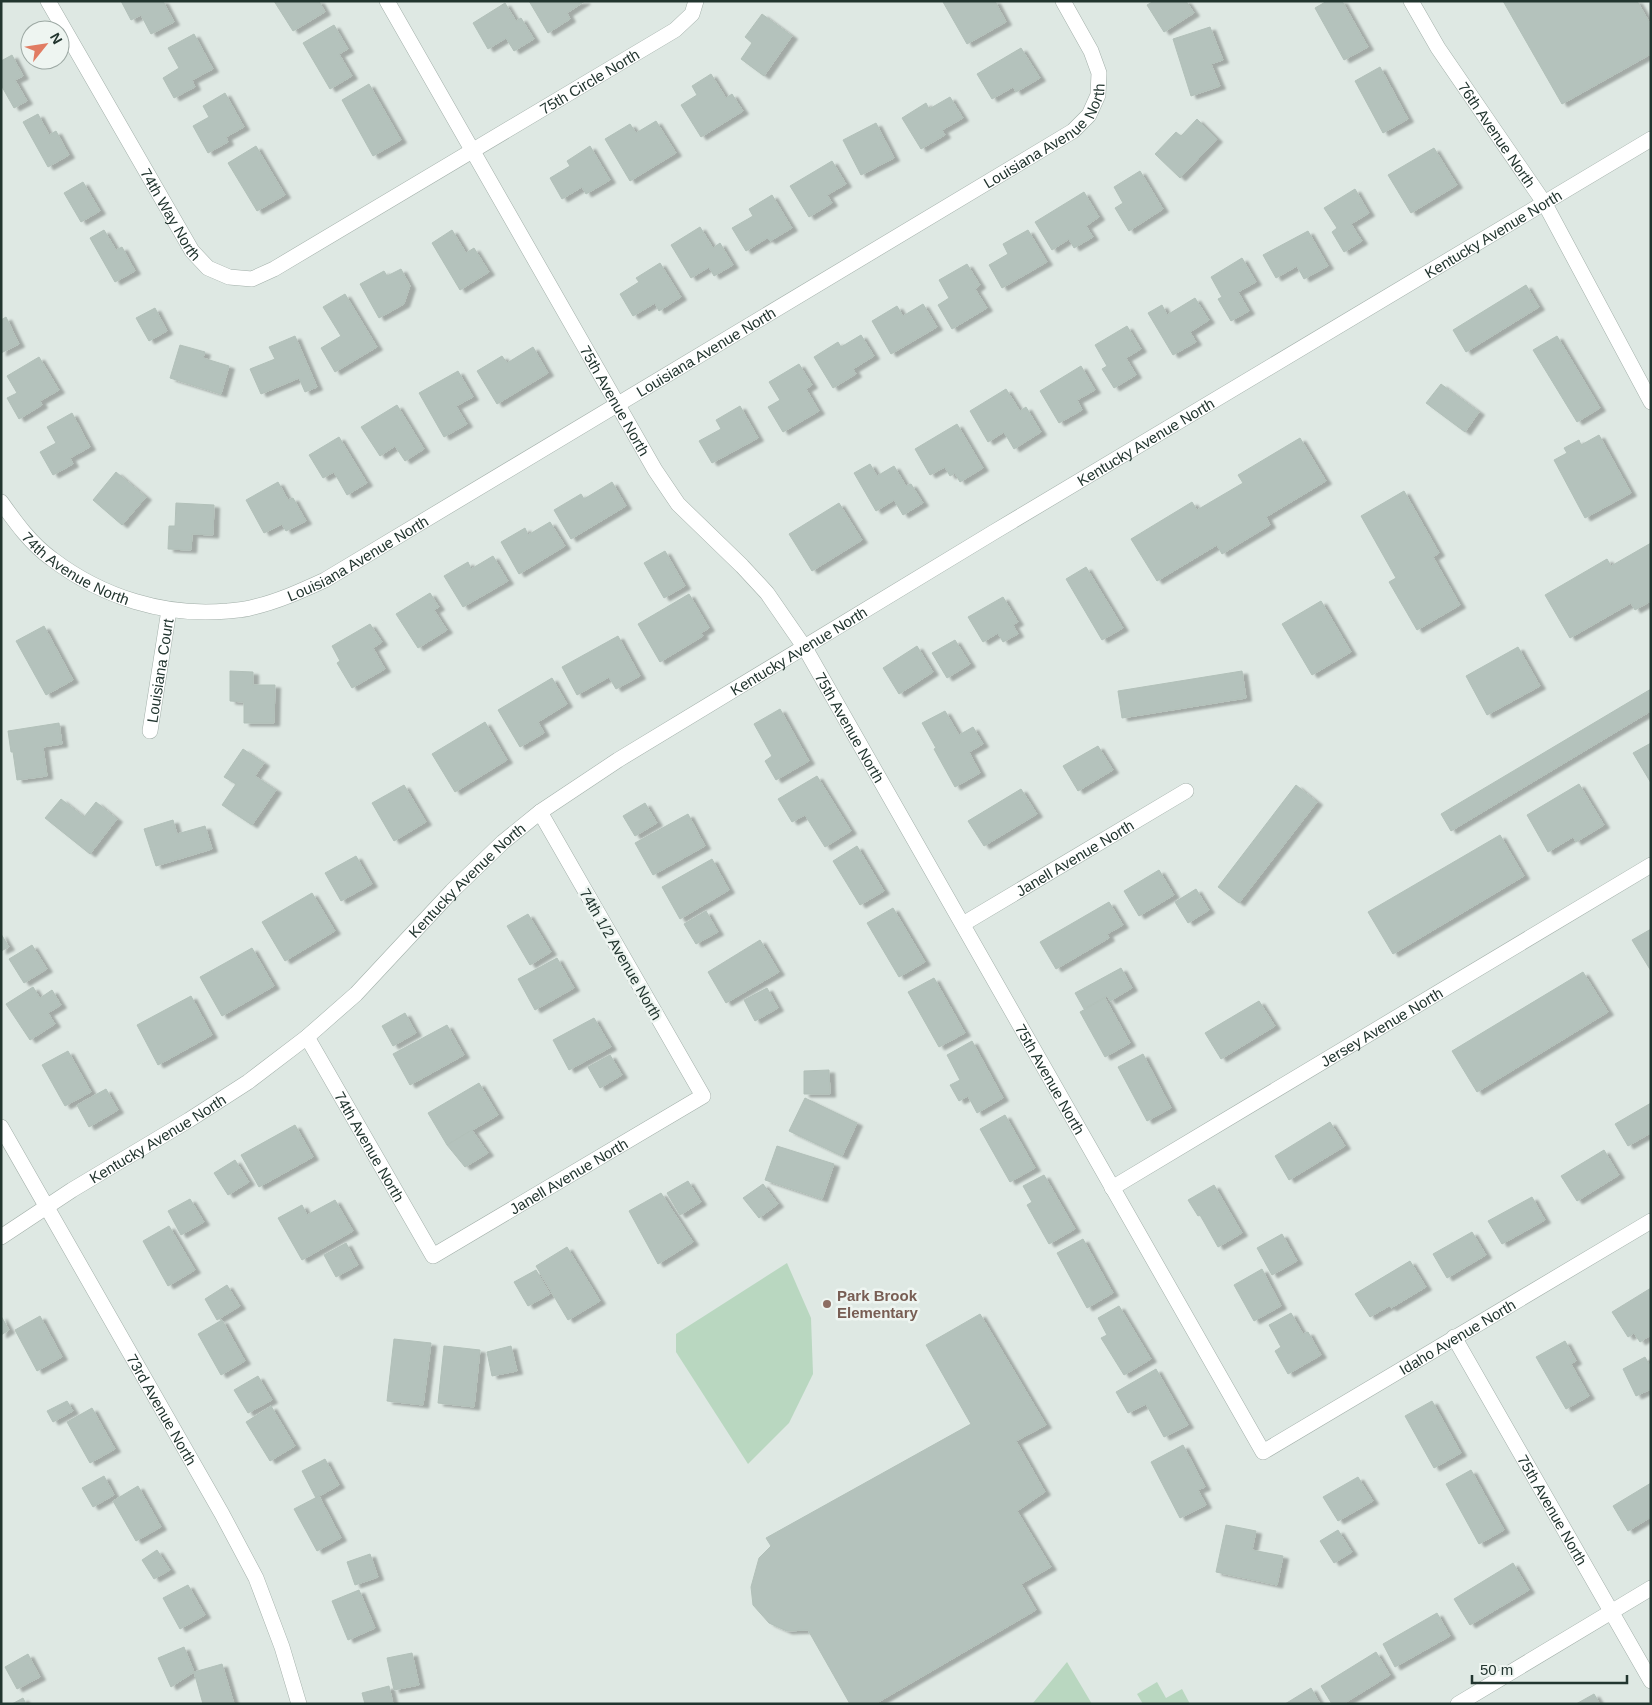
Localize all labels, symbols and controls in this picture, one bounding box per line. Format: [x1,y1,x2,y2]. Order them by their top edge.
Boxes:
north arrow [20,20,70,70]
text: N [47,30,66,47]
street label: 75th Circle North [537,45,642,117]
street label: 76th Avenue North [1455,78,1539,190]
street label: Louisiana Avenue North [980,83,1107,191]
street label: 74th Way North [138,165,205,264]
street label: Kentucky Avenue North [1421,186,1564,281]
street label: Louisiana Avenue North [633,303,778,400]
street label: 75th Avenue North [577,342,653,458]
street label: Kentucky Avenue North [1074,394,1217,489]
street label: Louisiana Avenue North [285,512,431,604]
street label: 74th Avenue North [19,528,132,608]
street label: Kentucky Avenue North [727,603,870,698]
street label: Louisiana Court [143,617,176,724]
street label: 75th Avenue North [812,669,888,785]
street label: Janell Avenue North [1013,816,1137,899]
street label: Kentucky Avenue North [405,819,528,941]
street label: 74th 1/2 Avenue North [576,885,666,1023]
street label: Jersey Avenue North [1317,984,1445,1070]
street label: 75th Avenue North [1012,1021,1089,1137]
street label: 74th Avenue North [332,1088,408,1204]
street label: Kentucky Avenue North [86,1090,229,1186]
street label: Janell Avenue North [506,1134,630,1217]
place label: Park Brook Elementary [837,1287,919,1321]
street label: Idaho Avenue North [1396,1295,1518,1378]
marker: Park Brook Elementary [821,1298,833,1310]
street label: 73rd Avenue North [124,1351,201,1468]
street label: 75th Avenue North [1515,1452,1591,1568]
scale bar [1472,1652,1627,1684]
text: 50 m [1480,1661,1513,1678]

